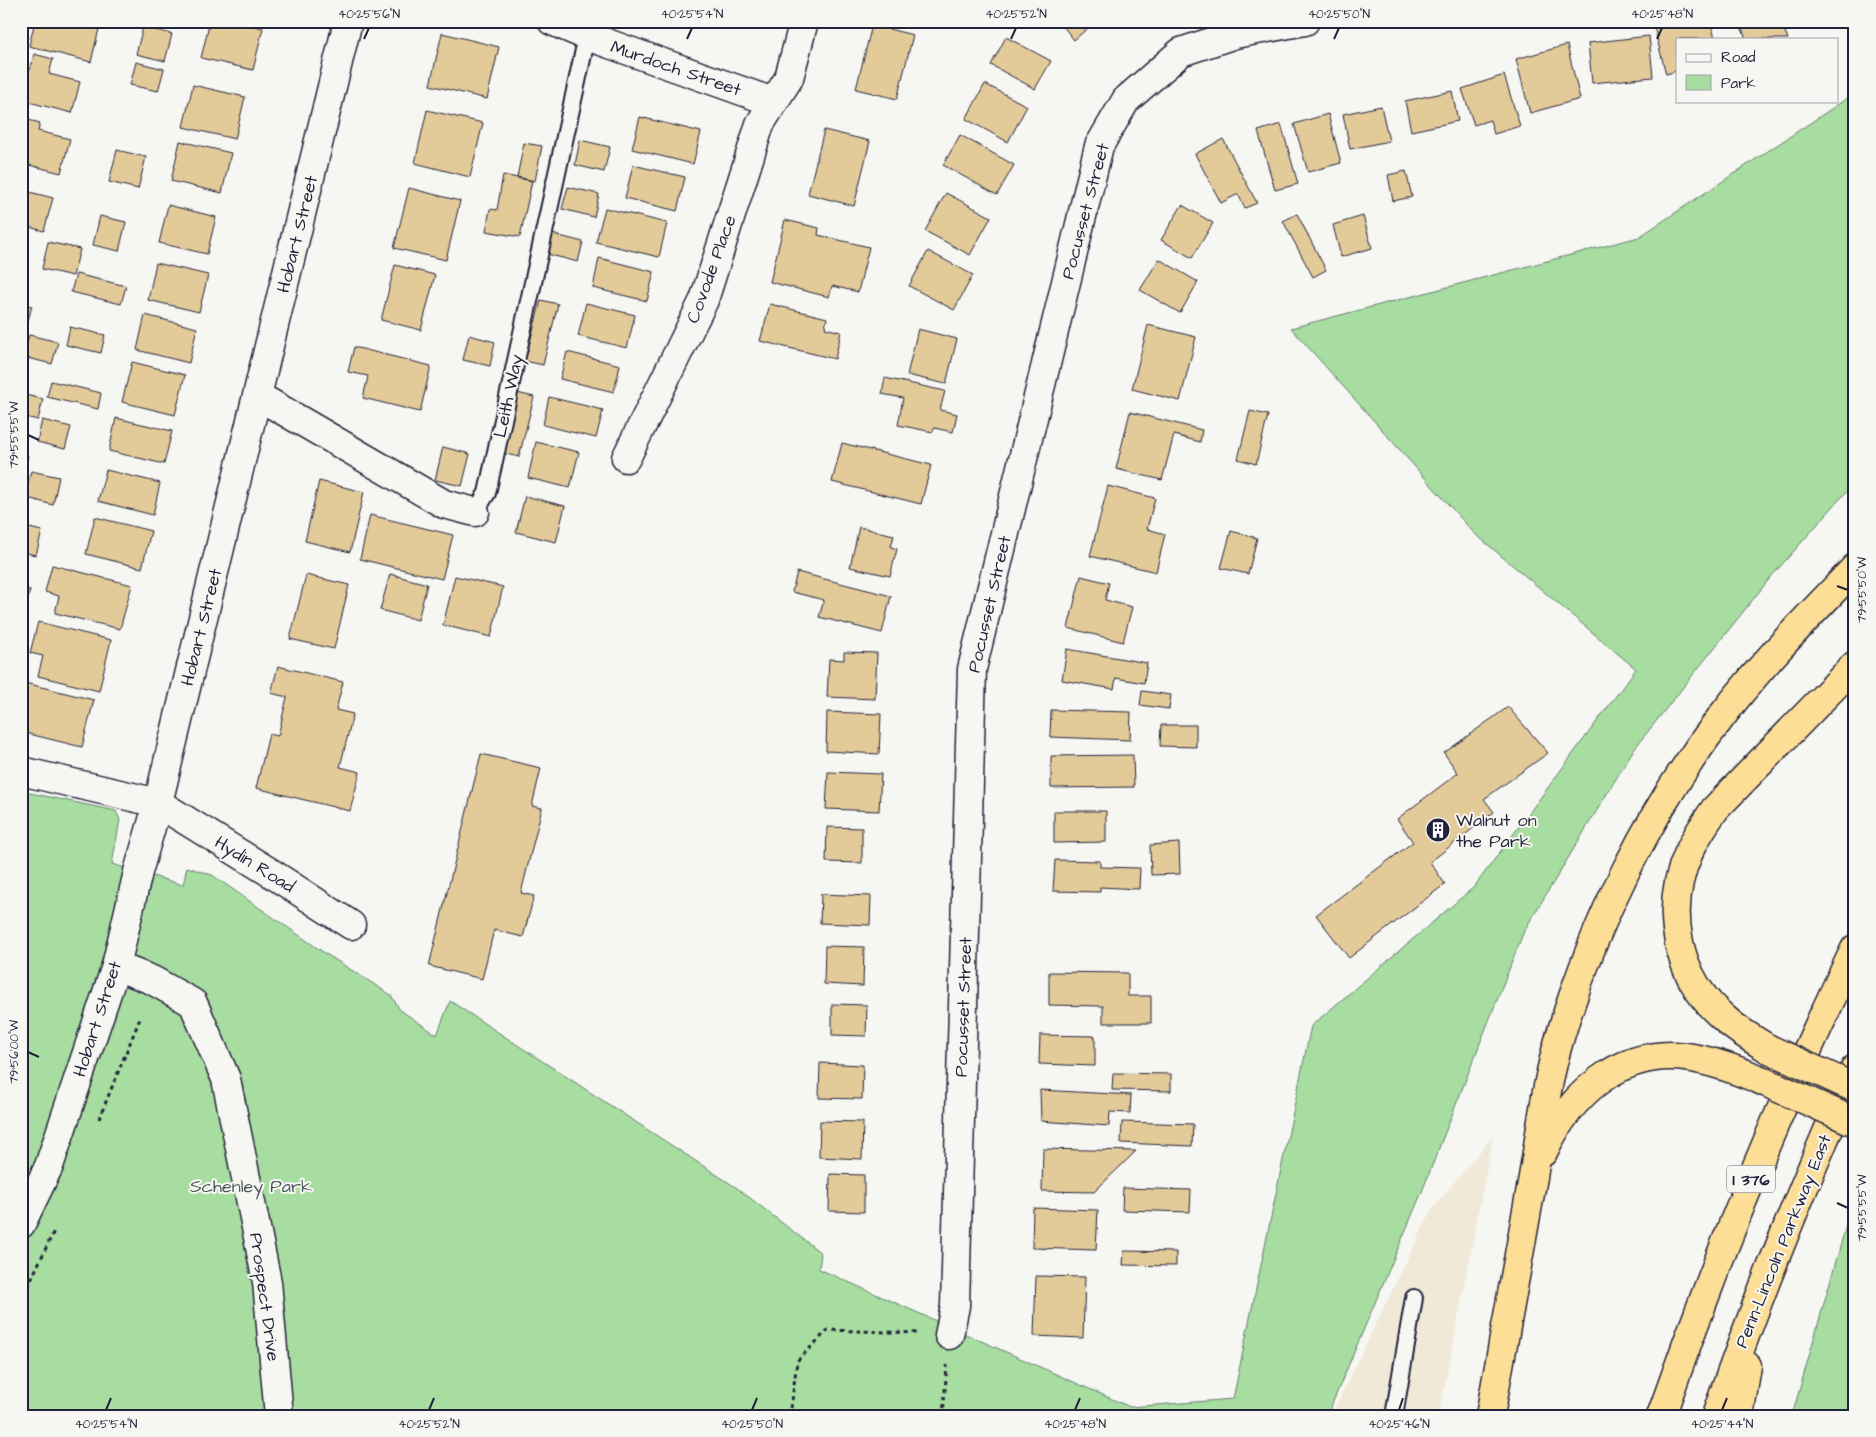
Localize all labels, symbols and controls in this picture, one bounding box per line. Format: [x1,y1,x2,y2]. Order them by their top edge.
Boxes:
text: 40°25'56"N [338,6,401,23]
text: 40°25'54"N [661,6,724,23]
text: 40°25'52"N [985,6,1047,23]
text: 40°25'50"N [1308,6,1371,23]
text: 40°25'48"N [1631,6,1693,23]
street label: Murdoch Street [607,34,745,103]
legend [1676,38,1838,102]
text: Road [1721,47,1756,68]
text: Park [1721,73,1756,94]
street label: Pocusset Street [1055,140,1116,282]
street label: Hobart Street [271,172,324,295]
street label: Covode Place [680,212,743,327]
street label: Leith Way [487,352,530,440]
text: 79°55'55"W [6,401,23,468]
street label: Pocusset Street [962,532,1018,675]
text: 79°55'50"W [1854,556,1871,623]
street label: Hobart Street [175,565,228,688]
place label: Walnut on the Park [1456,808,1537,854]
building icon: Walnut on the Park [1425,817,1451,843]
street label: Hydin Road [209,830,300,900]
street label: Pocusset Street [949,936,978,1077]
street label: Hobart Street [67,957,128,1080]
text: 79°56'00"W [6,1019,23,1084]
street label: Penn-Lincoln Parkway East [1729,1130,1839,1352]
road number: I 376 [1727,1166,1775,1192]
park label: Schenley Park [190,1174,312,1200]
text: 79°55'55"W [1854,1174,1871,1241]
street label: Prospect Drive [243,1231,286,1363]
text: 40°25'54"N [75,1416,138,1433]
text: 40°25'52"N [398,1416,460,1433]
text: 40°25'50"N [721,1416,784,1433]
text: 40°25'48"N [1044,1416,1106,1433]
text: 40°25'46"N [1368,1416,1430,1433]
text: 40°25'44"N [1691,1416,1754,1433]

